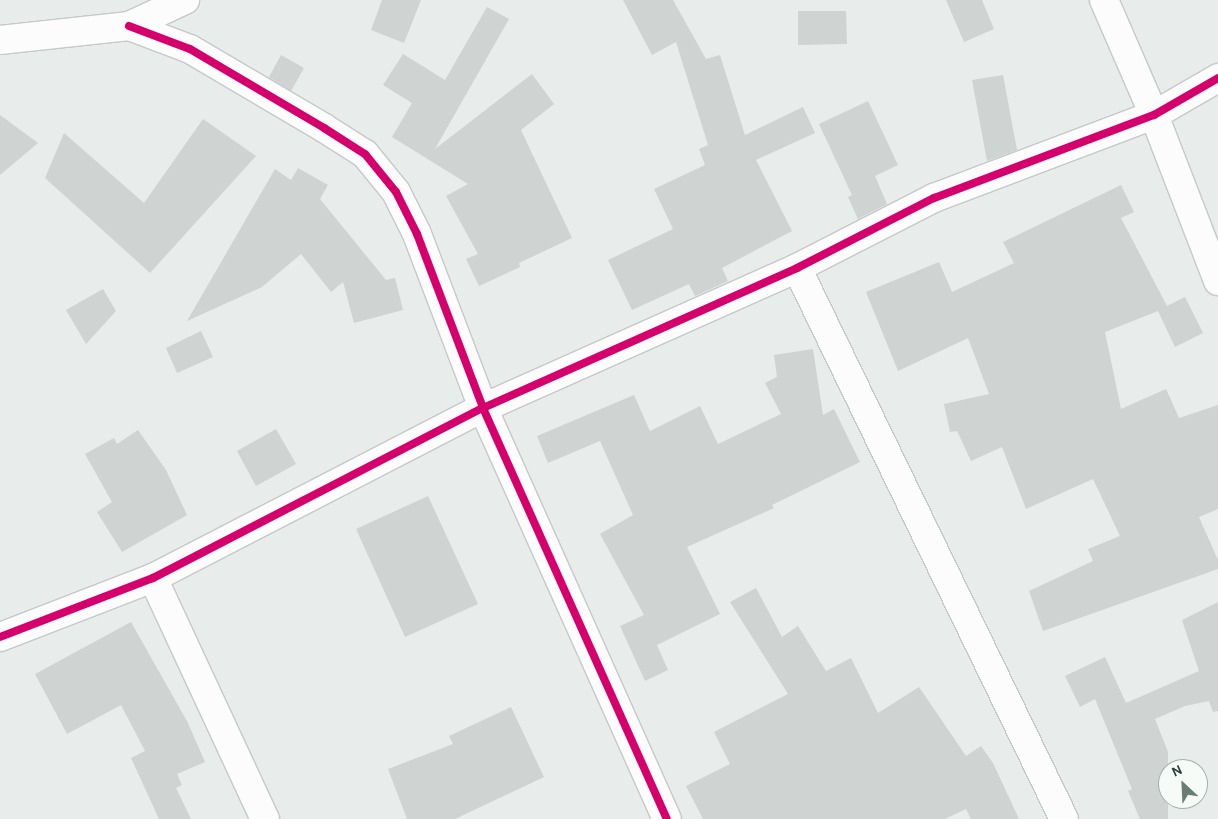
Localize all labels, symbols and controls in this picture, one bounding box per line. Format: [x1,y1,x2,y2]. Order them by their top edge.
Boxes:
north arrow [1158,759,1208,809]
text: N [1169,761,1185,781]

